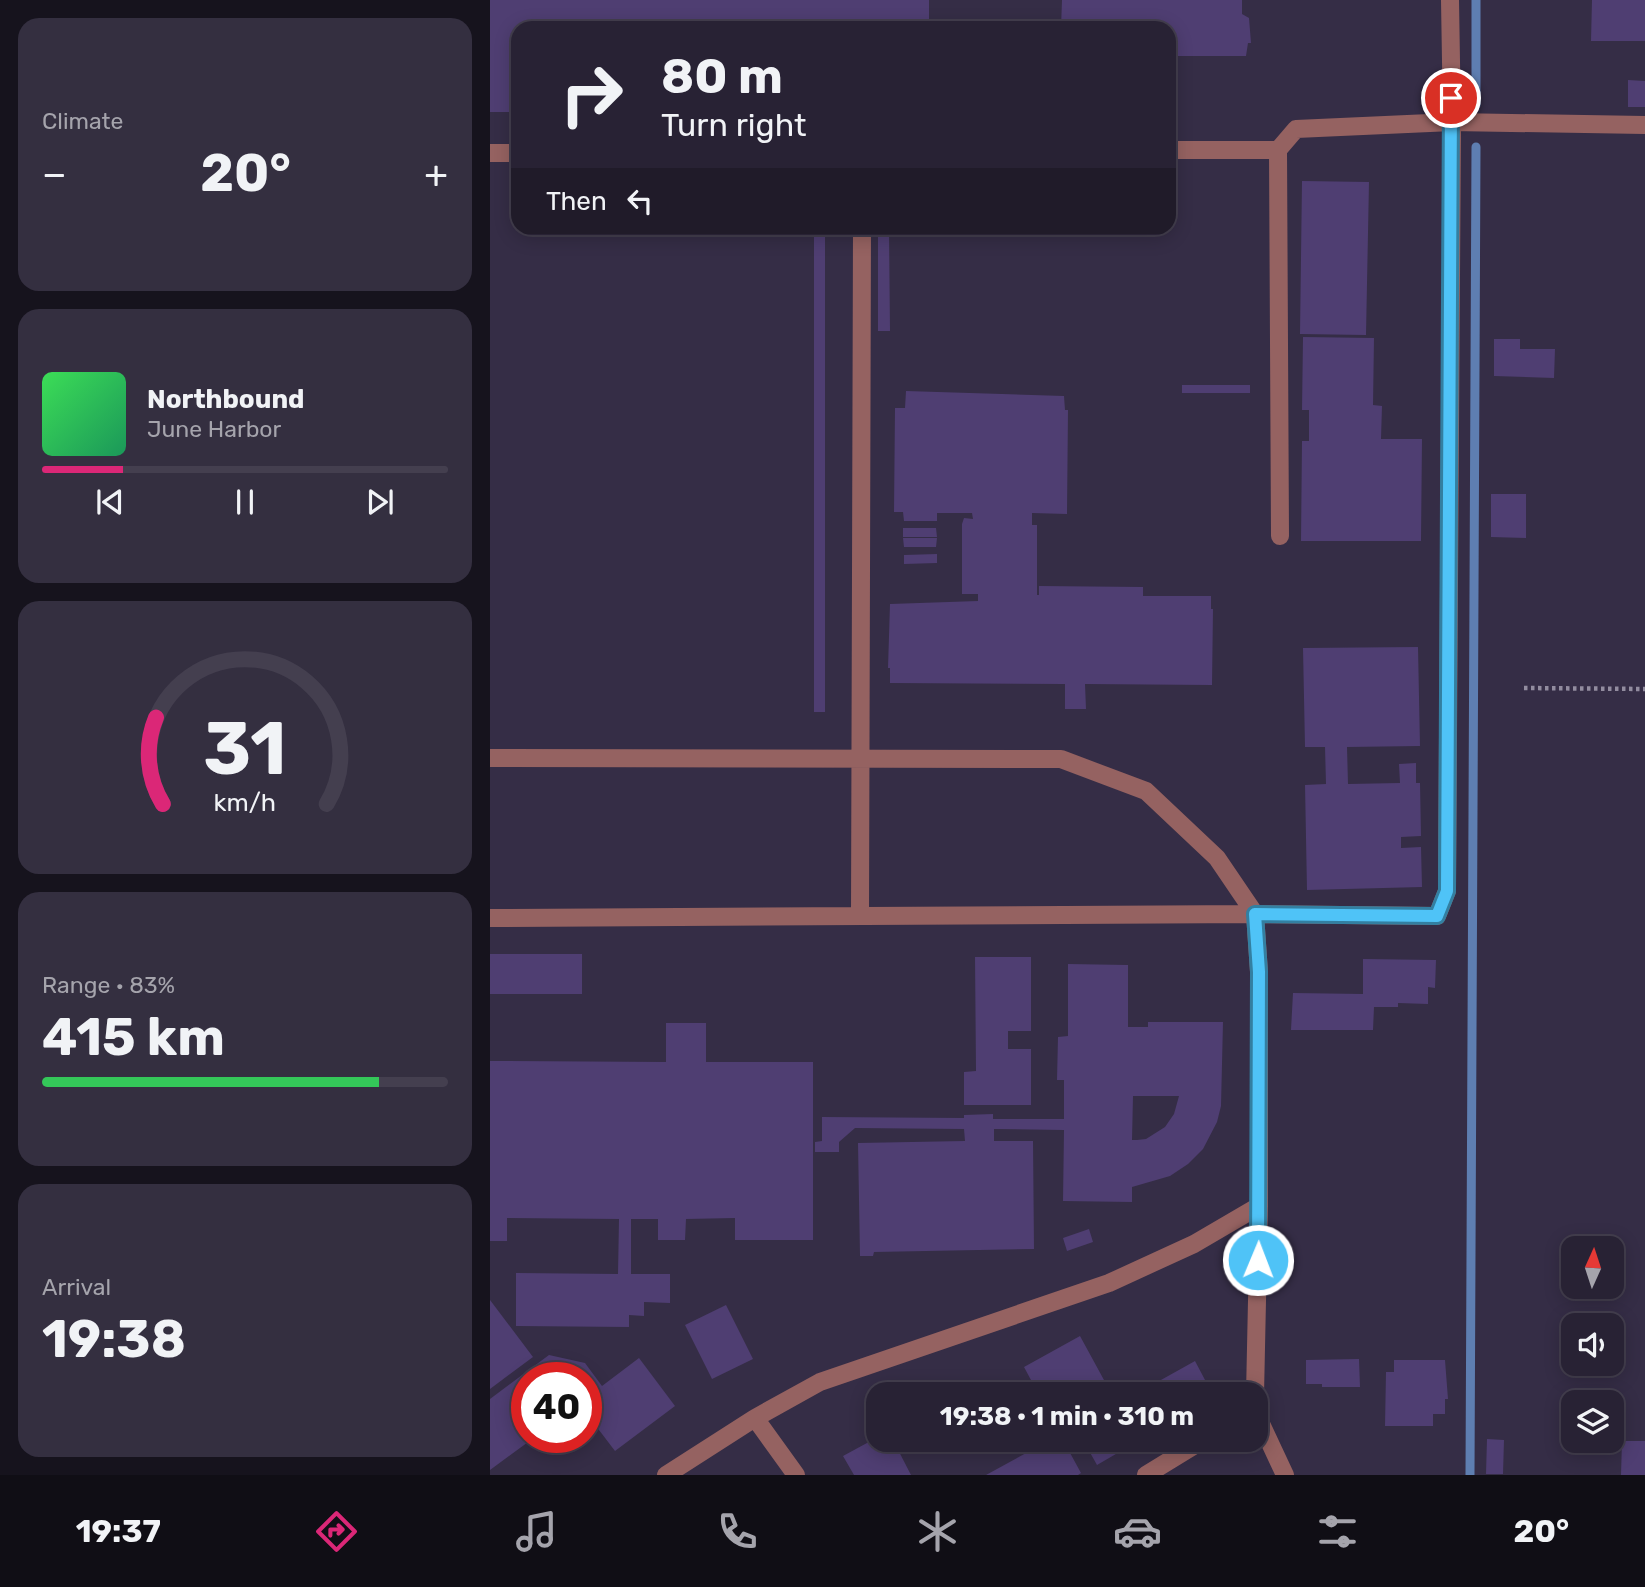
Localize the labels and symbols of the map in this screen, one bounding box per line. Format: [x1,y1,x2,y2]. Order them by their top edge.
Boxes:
pin [1421,68,1481,128]
position arrow [1221,1223,1295,1297]
north arrow [1561,1236,1624,1298]
speed limit sign: 40 [511,1362,602,1453]

